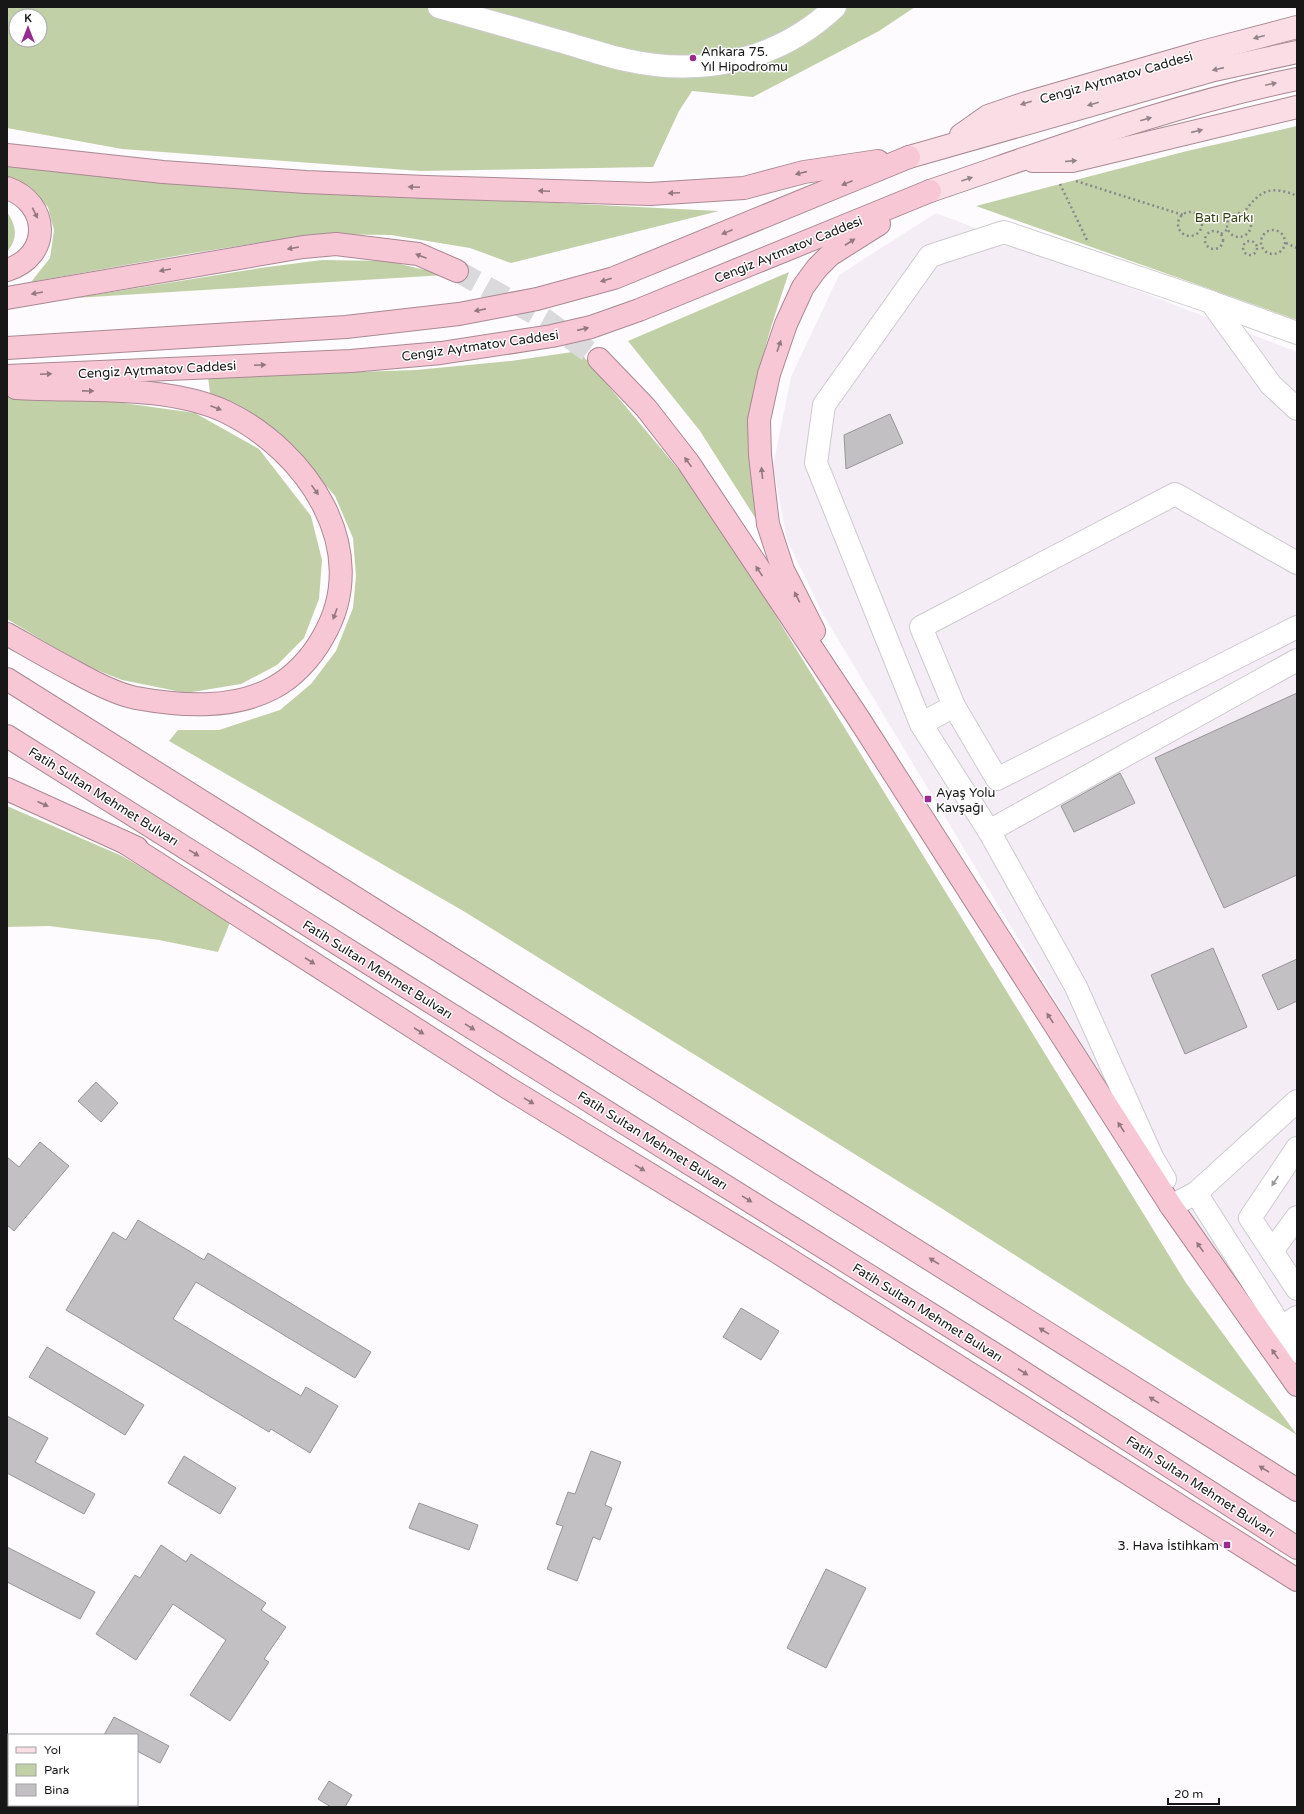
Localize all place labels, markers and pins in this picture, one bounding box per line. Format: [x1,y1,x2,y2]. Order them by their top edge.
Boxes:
place label: Ankara 75. Yıl Hipodromu [701,44,788,75]
marker: Ankara 75. Yıl Hipodromu [688,53,698,63]
place label: Ayaş Yolu Kavşağı [936,785,995,816]
marker: Ayaş Yolu Kavşağı [923,794,933,804]
place label: 3. Hava İstihkam [1118,1538,1219,1554]
marker: 3. Hava İstihkam [1222,1540,1232,1550]

